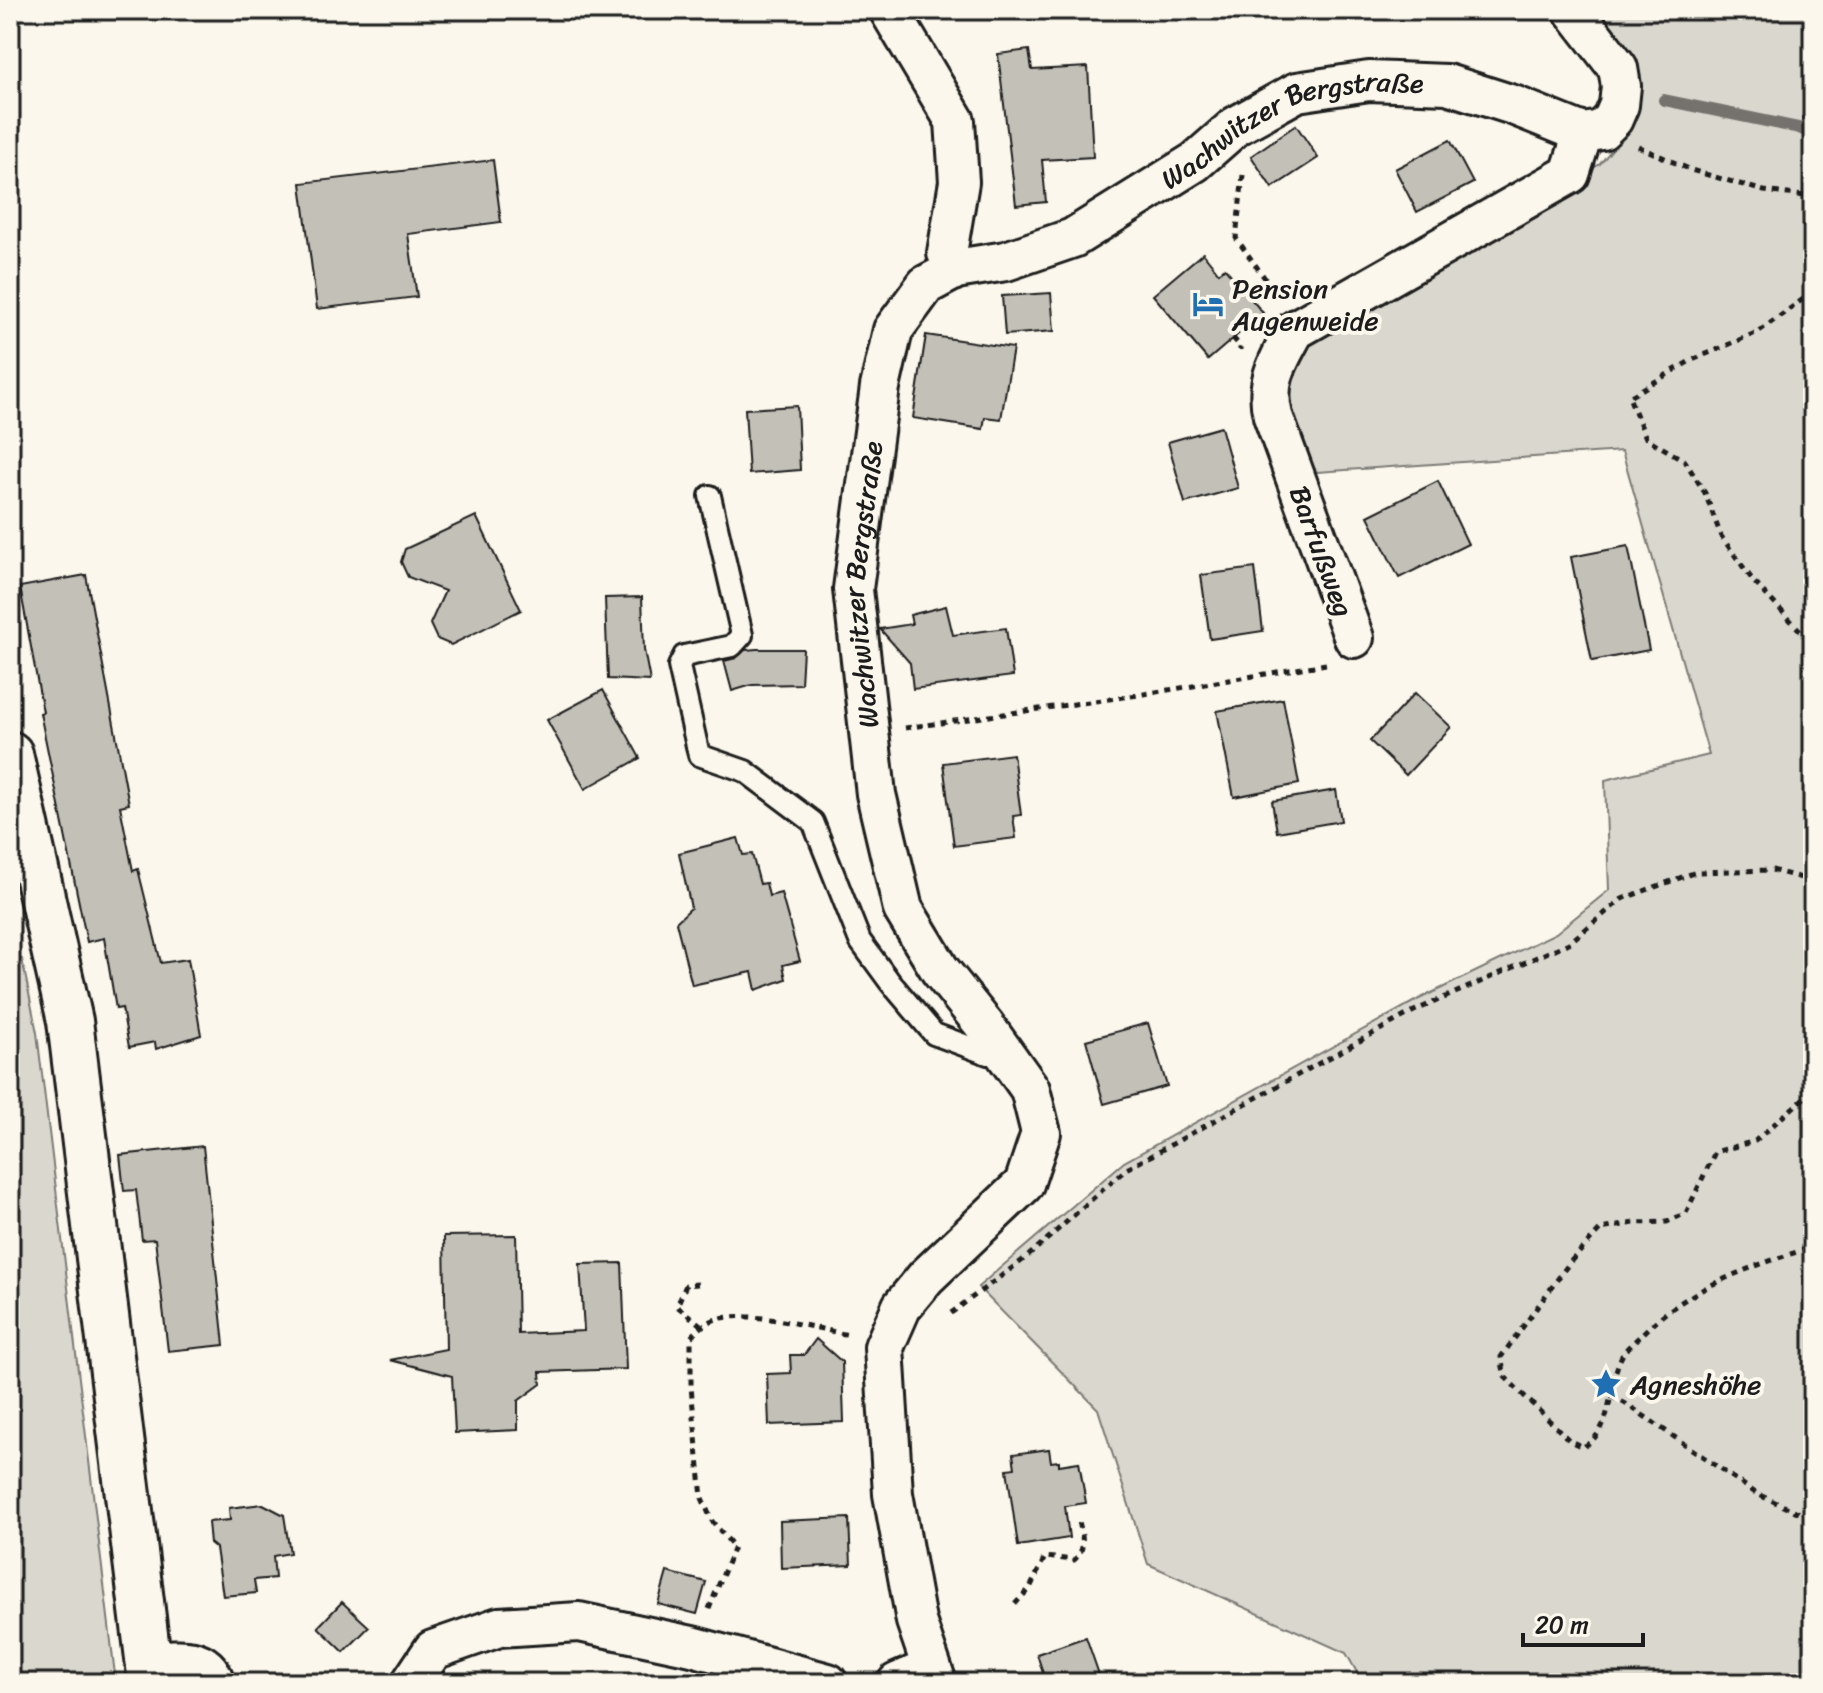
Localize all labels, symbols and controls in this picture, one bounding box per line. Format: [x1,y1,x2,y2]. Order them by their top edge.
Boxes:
street label: Wachwitzer Bergstraße [1151,57,1424,203]
place label: Pension Augenweide [1231,264,1379,345]
hotel icon: Pension Augenweide [1191,287,1225,321]
street label: Wachwitzer Bergstraße [829,438,898,731]
street label: Barfußweg [1275,479,1368,624]
place label: Agneshöhe [1629,1360,1761,1409]
place icon: Agneshöhe [1589,1367,1623,1401]
scale bar [1523,1597,1643,1647]
text: 20 m [1535,1604,1589,1646]

